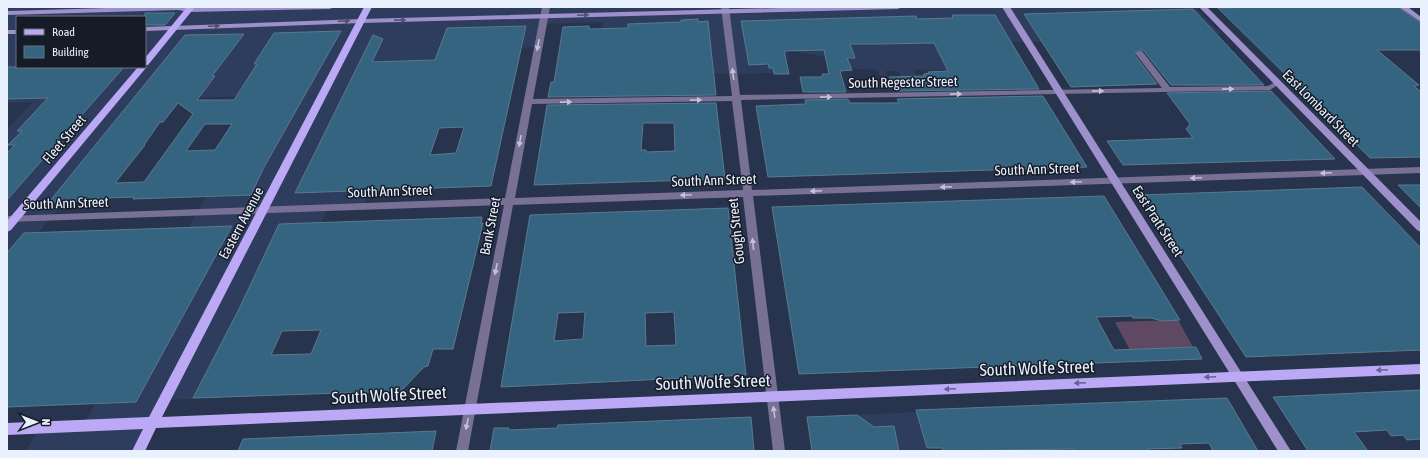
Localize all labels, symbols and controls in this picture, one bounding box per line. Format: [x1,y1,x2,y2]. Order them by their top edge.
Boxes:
one-way arrow [577,12,590,18]
legend [16,16,146,68]
one-way arrow [394,16,406,23]
one-way arrow [338,18,351,24]
one-way arrow [208,22,220,29]
text: Road [52,25,75,39]
one-way arrow [535,39,541,51]
text: Building [52,45,90,59]
street label: East Lombard Street [1279,66,1363,150]
one-way arrow [730,68,736,80]
street label: South Regester Street [848,73,958,91]
one-way arrow [1222,85,1234,92]
one-way arrow [1092,88,1104,95]
one-way arrow [950,91,962,98]
one-way arrow [820,94,833,100]
one-way arrow [690,97,703,103]
one-way arrow [560,99,573,105]
street label: Fleet Street [39,111,89,167]
one-way arrow [517,135,523,147]
street label: South Ann Street [994,160,1080,178]
one-way arrow [1320,169,1332,176]
street label: South Ann Street [671,171,757,189]
one-way arrow [1190,174,1202,181]
one-way arrow [1069,179,1082,185]
street label: South Ann Street [347,182,433,200]
one-way arrow [940,183,952,190]
street label: East Pratt Street [1129,183,1187,259]
street label: Eastern Avenue [215,184,267,262]
one-way arrow [809,188,822,194]
one-way arrow [680,192,692,199]
street label: South Ann Street [23,194,109,212]
street label: Bank Street [477,196,503,256]
street label: Gough Street [725,197,747,265]
one-way arrow [750,238,756,250]
one-way arrow [493,262,499,275]
street label: South Wolfe Street [979,356,1095,380]
one-way arrow [1376,367,1388,374]
street label: South Wolfe Street [655,370,771,394]
one-way arrow [1204,374,1216,381]
one-way arrow [1073,380,1086,386]
street label: South Wolfe Street [331,382,447,408]
one-way arrow [944,385,956,392]
north arrow [16,402,56,442]
one-way arrow [771,406,777,418]
one-way arrow [464,418,470,430]
text: N [40,419,52,425]

